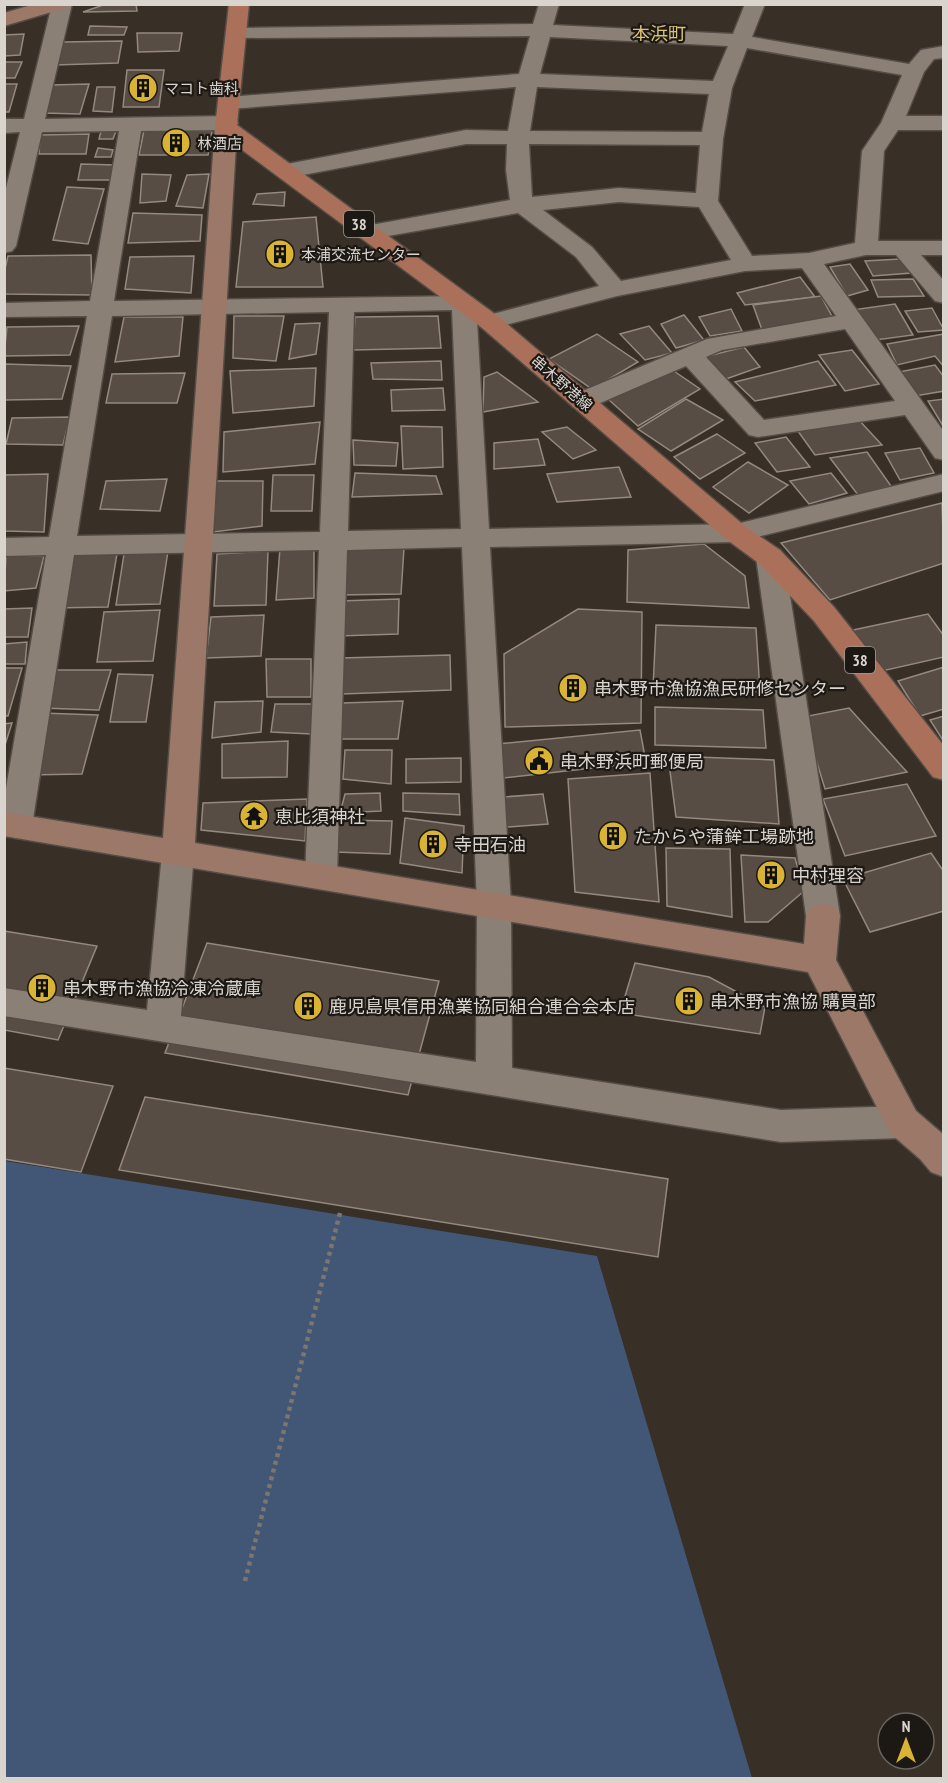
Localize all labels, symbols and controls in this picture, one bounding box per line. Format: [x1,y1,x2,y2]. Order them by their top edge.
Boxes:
district label: 本浜町 [632,22,686,45]
building icon: マコト歯科 [127,72,159,104]
place label: マコト歯科 [164,79,239,98]
building icon: 林酒店 [160,127,192,159]
place label: 林酒店 [197,134,242,153]
road number: 38 [344,211,374,237]
building icon: 本浦交流センター [264,238,296,270]
place label: 本浦交流センター [301,245,421,264]
street label: 串木野港線 [527,351,597,415]
road number: 38 [845,647,875,673]
building icon: 串木野市漁協漁民研修センター [557,672,589,704]
place label: 串木野市漁協漁民研修センター [594,677,846,700]
public building icon: 串木野浜町郵便局 [523,745,555,777]
place label: 串木野浜町郵便局 [560,750,704,773]
temple icon: 恵比須神社 [238,800,270,832]
place label: 恵比須神社 [275,805,365,828]
building icon: たからや蒲鉾工場跡地 [597,820,629,852]
place label: たからや蒲鉾工場跡地 [634,825,814,848]
building icon: 寺田石油 [417,828,449,860]
place label: 寺田石油 [454,833,526,856]
building icon: 中村理容 [755,859,787,891]
place label: 中村理容 [792,864,864,887]
building icon: 串木野市漁協冷凍冷蔵庫 [26,972,58,1004]
place label: 串木野市漁協冷凍冷蔵庫 [63,977,261,1000]
building icon: 串木野市漁協 購買部 [673,985,705,1017]
building icon: 鹿児島県信用漁業協同組合連合会本店 [292,990,324,1022]
place label: 串木野市漁協 購買部 [710,990,876,1013]
place label: 鹿児島県信用漁業協同組合連合会本店 [329,995,635,1018]
north arrow [876,1711,936,1771]
text: N [902,1716,910,1736]

